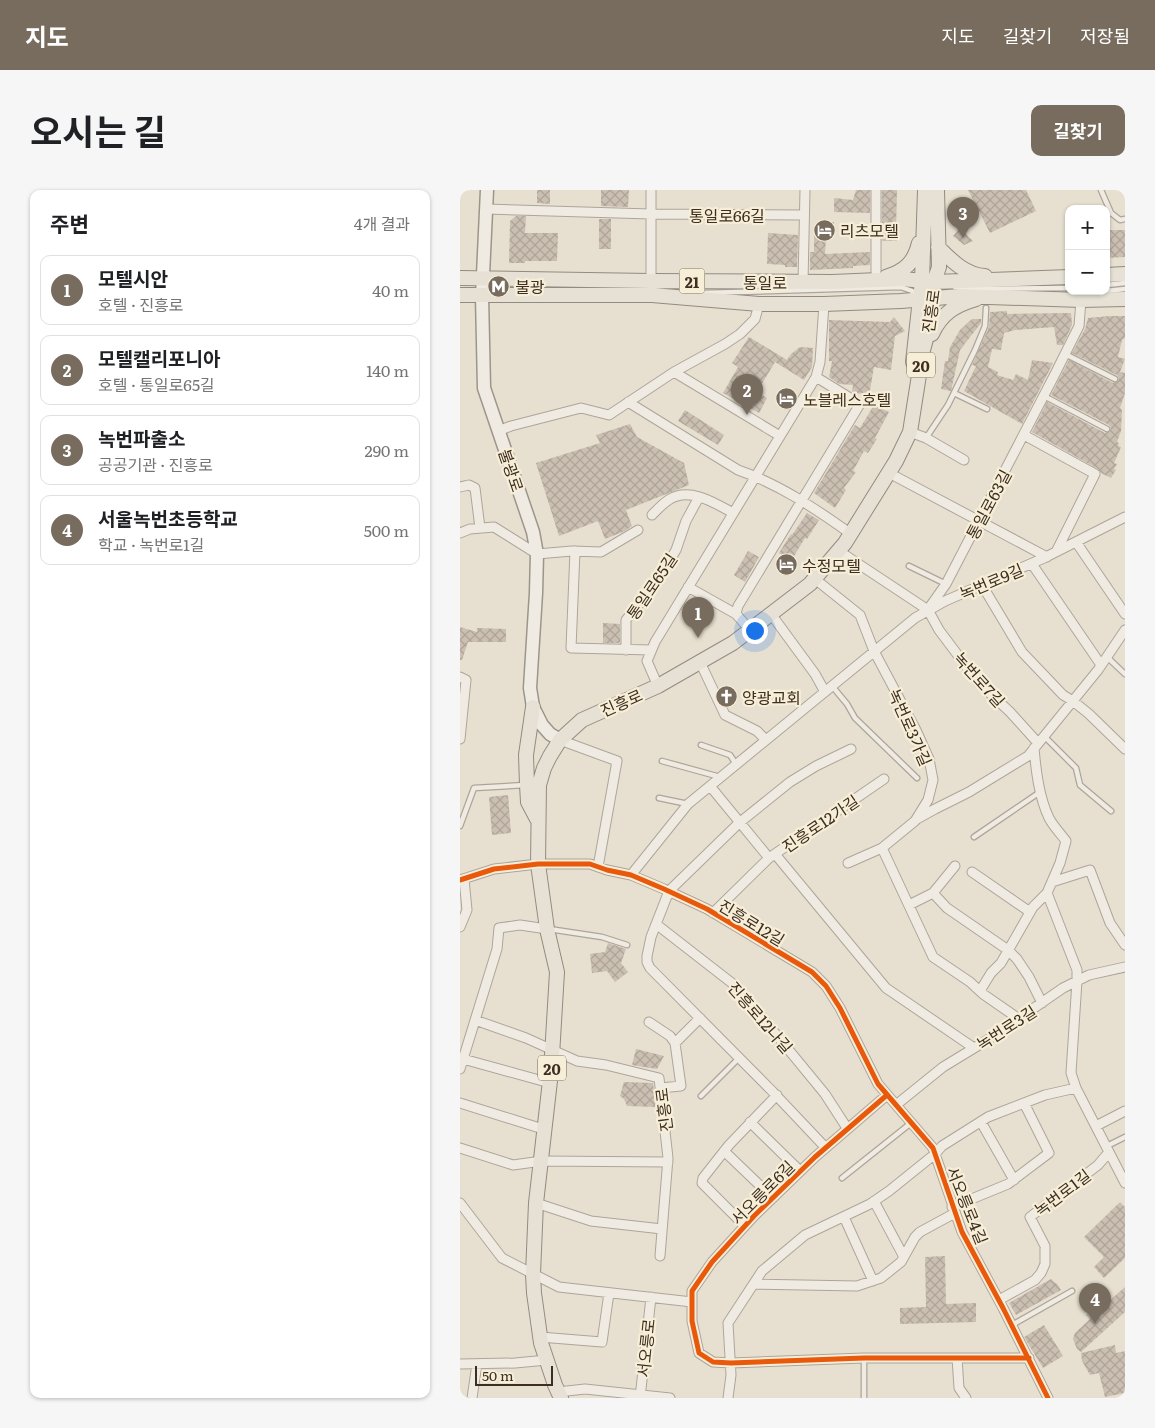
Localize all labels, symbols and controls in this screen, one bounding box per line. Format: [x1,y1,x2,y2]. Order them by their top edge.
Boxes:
text: 지도 [25,18,69,53]
text: 지도 [942,22,975,49]
text: 길찾기 [1003,22,1052,49]
text: 저장됨 [1080,22,1130,49]
text: 오시는 길 [30,104,166,156]
button: 길찾기 [1031,105,1125,156]
pin: 3 [947,197,979,238]
street label: 통일로66길 [689,203,765,227]
map controls [1065,205,1110,295]
button: + [1065,205,1110,250]
text: 주변 [50,207,89,238]
text: 4개 결과 [354,211,410,235]
hotel icon: 리츠모텔 [812,218,836,242]
place label: 리츠모텔 [840,218,899,242]
button: − [1065,250,1110,295]
text: 모텔시안 [98,264,168,292]
road number: 21 [680,268,704,294]
street label: 통일로 [743,270,787,294]
metro station icon: 불광 [487,274,511,298]
place label: 불광 [515,274,545,298]
text: 1 [64,278,70,302]
text: 40 m [372,278,409,302]
street label: 진흥로 [915,287,945,335]
text: 호텔 · 진흥로 [98,292,183,316]
text: 모텔캘리포니아 [98,344,220,372]
road number: 20 [907,352,935,378]
text: 2 [63,358,71,382]
text: 140 m [366,358,409,382]
text: 호텔 · 통일로65길 [98,372,215,396]
pin: 2 [731,374,763,415]
hotel icon: 노블레스호텔 [775,387,799,411]
place label: 노블레스호텔 [803,387,891,411]
text: 녹번파출소 [98,424,185,452]
text: 3 [63,438,71,462]
text: 290 m [365,438,409,462]
street label: 불광로 [493,445,531,495]
text: 공공기관 · 진흥로 [98,452,213,476]
street label: 통일로63길 [960,465,1016,543]
text: 서울녹번초등학교 [98,504,238,532]
text: 4 [62,518,72,542]
text: 500 m [364,518,409,542]
text: 학교 · 녹번로1길 [98,532,205,556]
street label: 통일로65길 [620,548,682,624]
hotel icon: 수정모텔 [774,553,798,577]
place label: 수정모텔 [802,553,861,577]
street label: 녹번로9길 [955,557,1027,605]
pin: 1 [682,597,714,638]
your location [742,618,768,644]
street label: 녹번로7길 [949,646,1011,712]
street label: 진흥로 [596,682,646,722]
church icon: 양광교회 [714,685,738,709]
place label: 양광교회 [742,685,801,709]
street label: 녹번로3가길 [883,685,939,769]
street label: 진흥로12가길 [777,788,863,858]
street label: 진흥로12길 [714,893,790,951]
street label: 진흥로12나길 [723,976,799,1058]
street label: 녹번로3길 [971,999,1041,1055]
road number: 20 [538,1056,566,1080]
street label: 진흥로 [648,1086,678,1133]
street label: 서오릉로6길 [724,1154,800,1230]
street label: 서오릉로4길 [941,1162,995,1248]
street label: 녹번로1길 [1029,1163,1095,1221]
pin: 4 [1079,1283,1111,1324]
street label: 서오릉로 [630,1317,660,1379]
scale bar [475,1363,552,1386]
text: 50 m [482,1365,514,1385]

